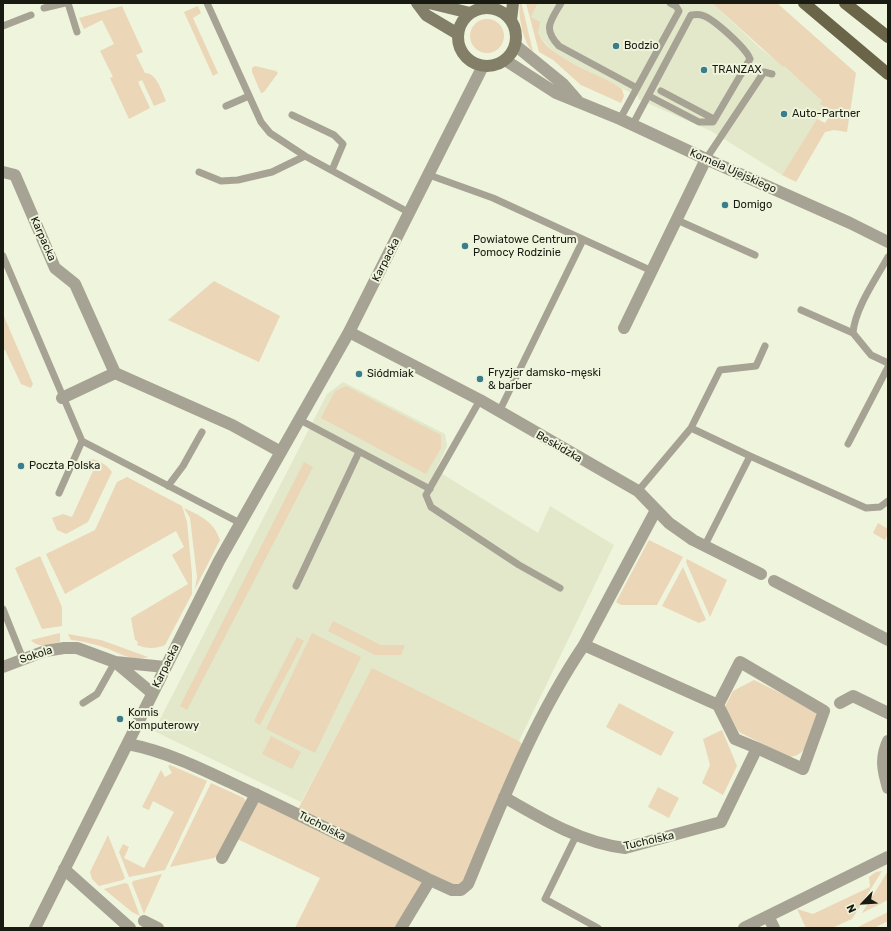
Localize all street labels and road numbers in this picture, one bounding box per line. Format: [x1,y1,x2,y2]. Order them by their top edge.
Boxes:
street label: Kornela Ujejskiego [688,146,778,196]
street label: Karpacka [27,215,59,263]
street label: Karpacka [369,236,403,284]
street label: Beskidzka [534,428,584,466]
street label: Karpacka [150,642,182,690]
street label: Sokola [18,644,54,666]
street label: Tucholska [296,809,348,843]
street label: Tucholska [623,829,675,853]

